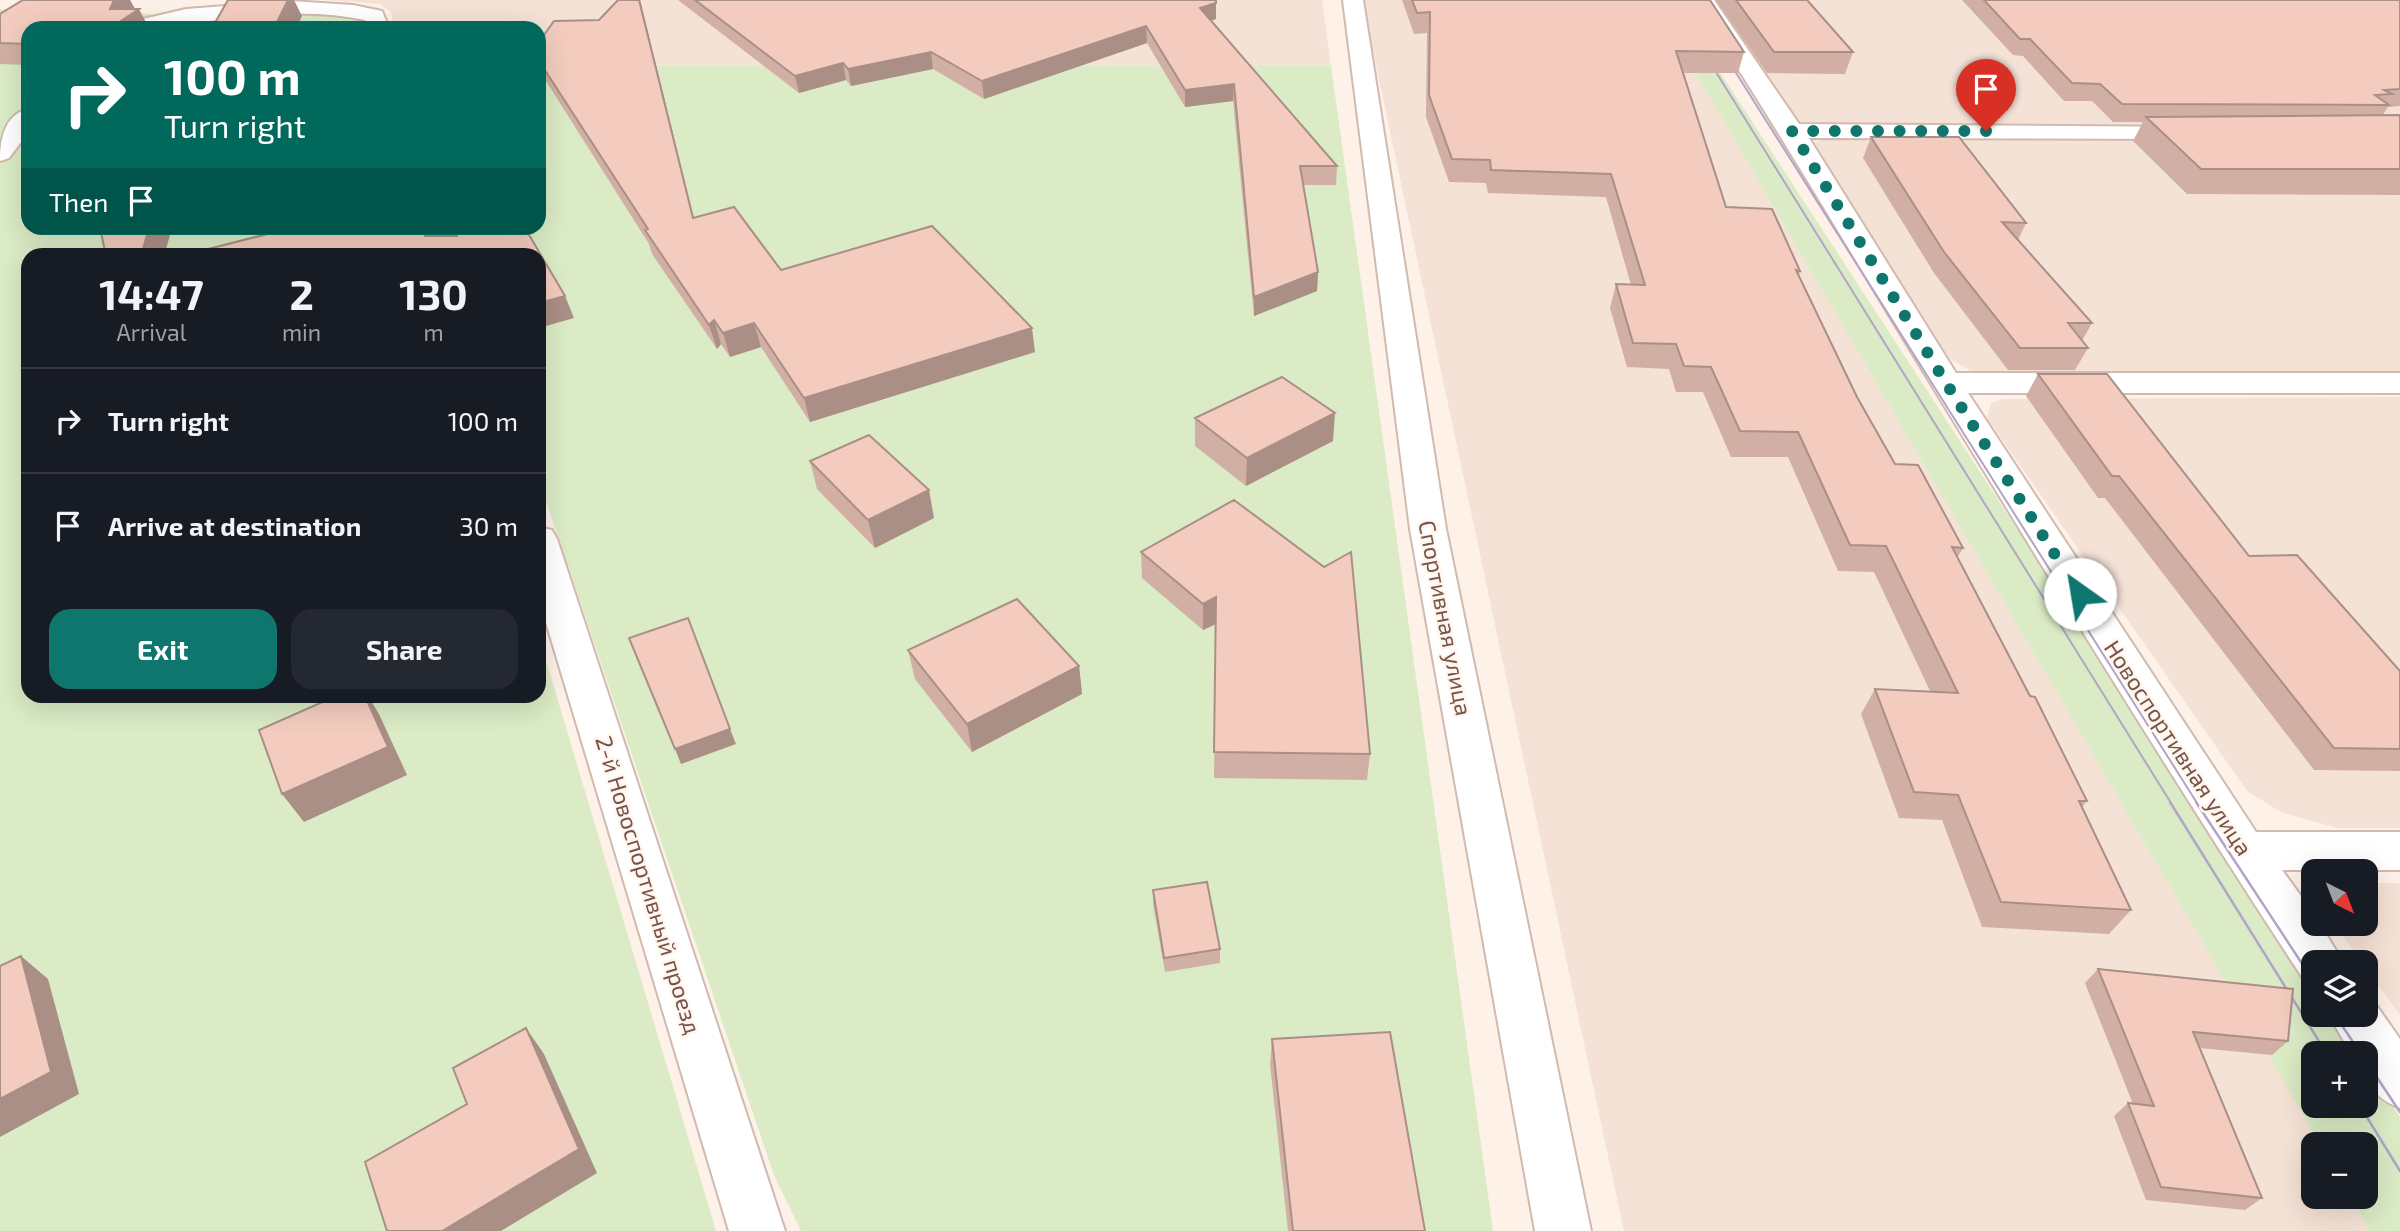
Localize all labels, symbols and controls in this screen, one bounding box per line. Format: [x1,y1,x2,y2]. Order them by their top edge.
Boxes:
text: 100 m [164,46,301,105]
icon: right [49,49,140,140]
pin [1956,59,2016,131]
icon: arrive [1967,70,2005,108]
text: Turn right [164,106,306,144]
icon: arrive [122,182,160,220]
text: Then [49,186,108,217]
text: 14:47 [99,268,204,318]
text: 2 [289,268,314,318]
text: 130 [399,268,468,318]
text: Arrival [116,318,186,346]
text: min [282,318,321,346]
text: m [424,318,444,346]
icon: right [49,402,87,440]
text: Turn right [108,405,229,436]
text: 100 m [448,405,518,436]
icon: arrive [49,507,87,545]
text: Arrive at destination [108,510,361,541]
text: 30 m [459,510,518,541]
street label: Спортивная улица [1412,518,1479,718]
position arrow [2043,557,2117,631]
button: Exit [49,609,277,689]
button: Share [291,609,518,689]
street label: Новоспортивная улица [2098,635,2259,861]
street label: 2-й Новоспортивный проезд [590,732,708,1037]
north arrow [2301,859,2378,936]
map controls [2301,859,2378,1209]
button: layers [2301,950,2378,1027]
button: + [2301,1041,2378,1118]
button: − [2301,1132,2378,1209]

